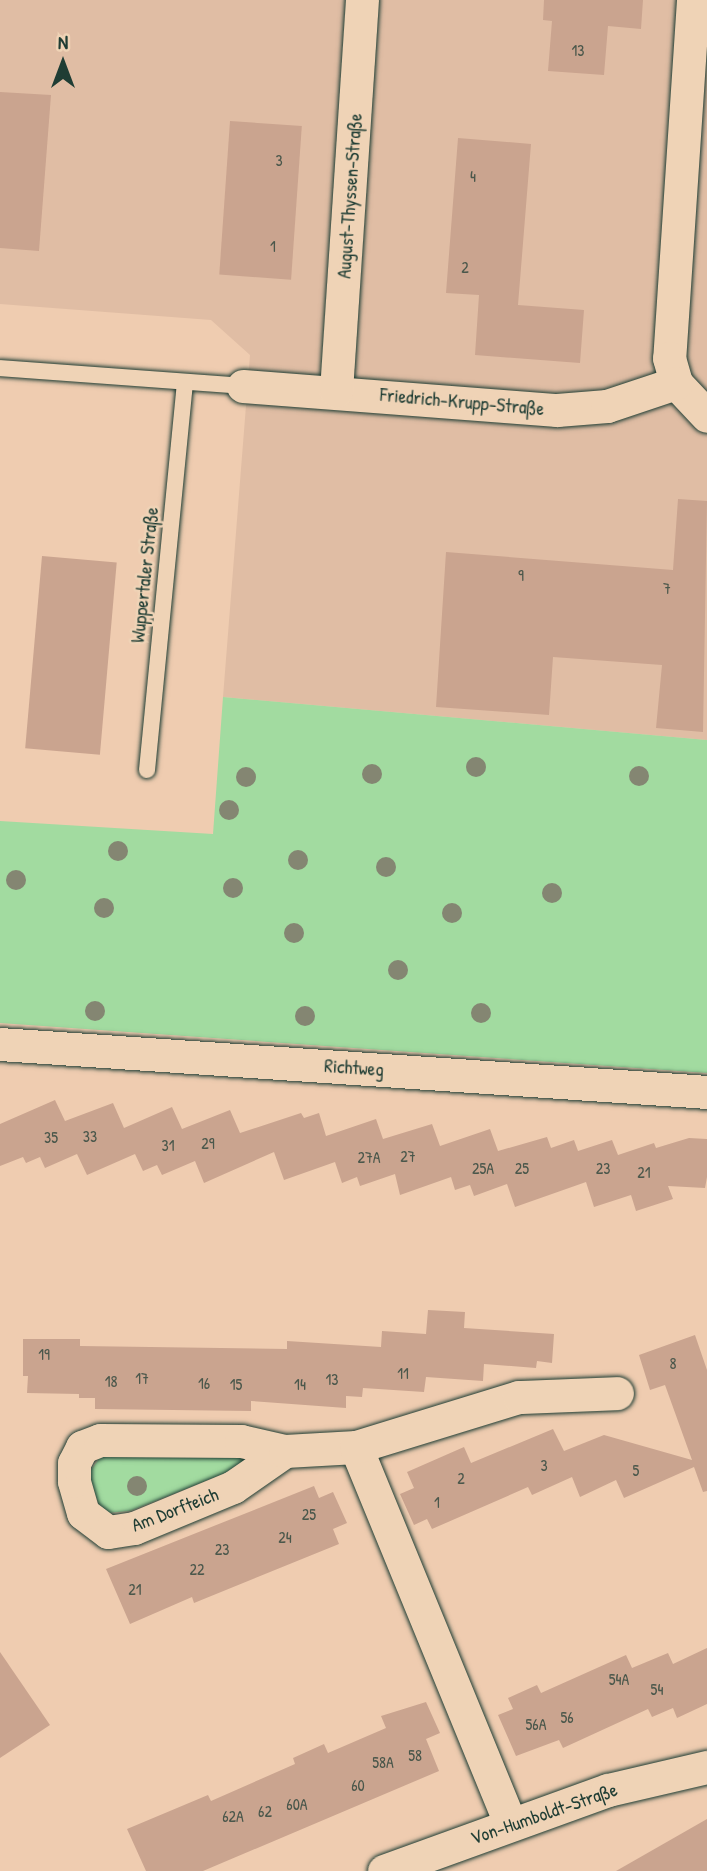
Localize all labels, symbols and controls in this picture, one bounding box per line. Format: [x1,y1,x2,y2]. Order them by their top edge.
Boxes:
north arrow [28,28,98,98]
text: N [58,29,68,55]
house number: 13 [572,40,584,60]
street label: August-Thyssen-Straße [333,113,367,279]
house number: 3 [275,150,283,170]
house number: 4 [470,166,476,186]
house number: 1 [270,236,276,256]
house number: 2 [461,257,469,277]
street label: Friedrich-Krupp-Straße [379,383,545,421]
street label: Wuppertaler Straße [127,506,163,644]
house number: 9 [518,565,524,585]
house number: 7 [663,578,671,598]
street label: Richtweg [323,1055,385,1081]
house number: 33 [83,1126,97,1146]
house number: 35 [44,1127,58,1147]
house number: 29 [201,1133,215,1153]
house number: 31 [162,1135,174,1155]
house number: 27 [400,1146,416,1166]
house number: 27A [357,1147,381,1167]
house number: 25A [472,1158,494,1178]
house number: 25 [515,1158,529,1178]
house number: 23 [596,1158,610,1178]
house number: 21 [637,1162,651,1182]
house number: 19 [38,1344,50,1364]
house number: 8 [670,1353,676,1373]
house number: 11 [397,1363,409,1383]
house number: 17 [135,1368,149,1388]
house number: 13 [326,1369,338,1389]
house number: 18 [105,1371,117,1391]
house number: 16 [198,1373,210,1393]
house number: 15 [230,1374,242,1394]
house number: 14 [294,1374,306,1394]
house number: 3 [540,1455,548,1475]
house number: 5 [633,1460,639,1480]
house number: 2 [457,1468,465,1488]
street label: Am Dorfteich [128,1483,222,1537]
house number: 1 [434,1492,440,1512]
house number: 25 [302,1504,316,1524]
house number: 24 [278,1527,292,1547]
house number: 23 [215,1539,229,1559]
house number: 22 [190,1559,204,1579]
house number: 21 [128,1579,142,1599]
house number: 54A [609,1669,629,1689]
house number: 54 [651,1679,663,1699]
house number: 56 [560,1707,574,1727]
house number: 56A [526,1714,546,1734]
house number: 58 [408,1745,422,1765]
house number: 58A [372,1752,394,1772]
house number: 60 [351,1775,365,1795]
street label: Von-Humboldt-Straße [468,1778,620,1850]
house number: 60A [286,1794,308,1814]
house number: 62 [258,1801,272,1821]
house number: 62A [222,1806,244,1826]

